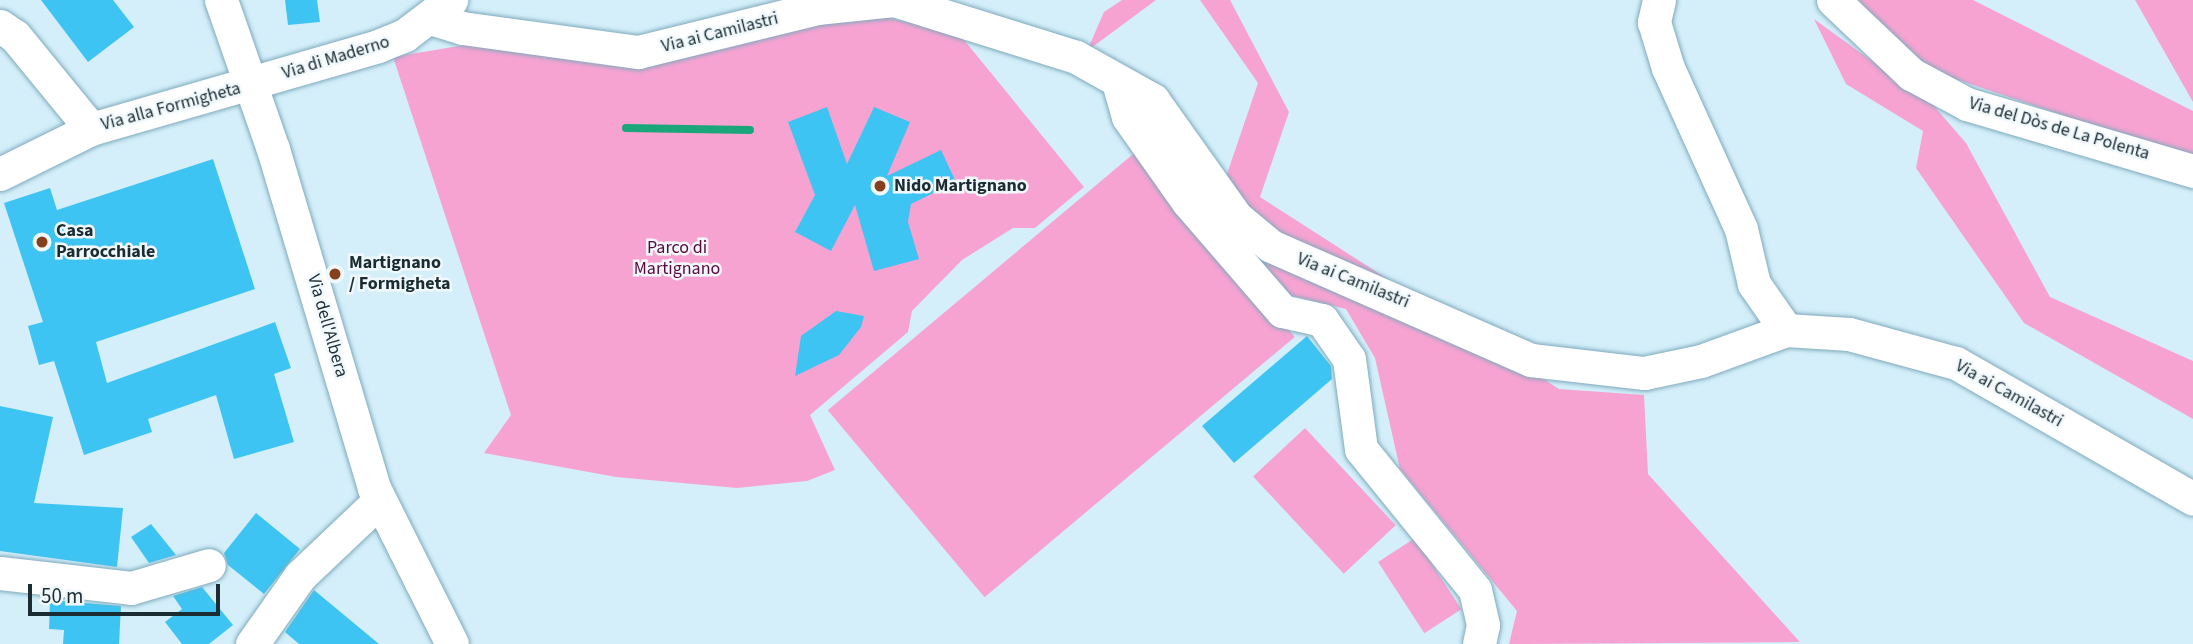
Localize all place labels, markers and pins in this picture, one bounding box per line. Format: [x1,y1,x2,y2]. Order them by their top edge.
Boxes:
place label: Nido Martignano [894,175,1027,197]
marker: Nido Martignano [872,178,888,194]
place label: Casa Parrocchiale [56,221,155,264]
marker: Casa Parrocchiale [34,234,50,250]
place label: Martignano / Formigheta [349,253,450,296]
marker: Martignano / Formigheta [327,266,343,282]

